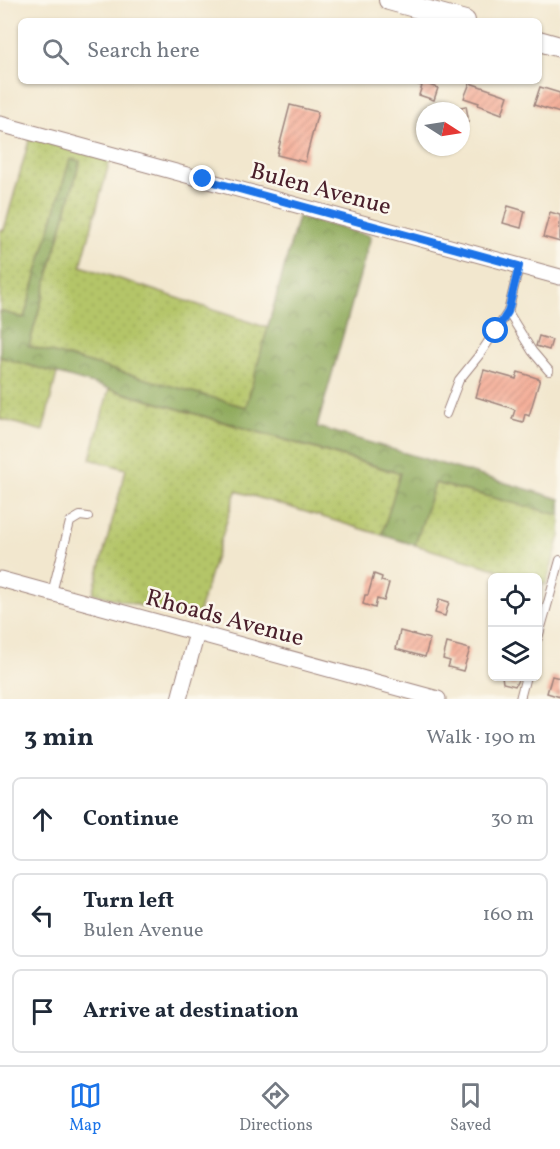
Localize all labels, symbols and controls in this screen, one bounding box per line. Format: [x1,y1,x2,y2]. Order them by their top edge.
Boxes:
search box [18,18,542,84]
icon: search [39,35,72,68]
text: Search here [87,36,200,67]
north arrow [416,102,470,156]
street label: Bulen Avenue [246,155,395,225]
route end [189,165,215,191]
route start [482,317,508,343]
map controls [488,573,542,681]
button: locate [488,573,542,627]
street label: Rhoads Avenue [142,581,307,656]
button: layers [488,627,542,681]
text: 3 min [24,720,94,756]
text: Walk · 190 m [426,724,536,752]
icon: ahead [26,803,59,836]
text: Continue [83,804,179,835]
text: 30 m [490,805,534,833]
text: Turn left [83,886,174,917]
icon: left [26,899,59,932]
text: 160 m [482,901,534,929]
text: Bulen Avenue [83,917,204,945]
icon: arrive [26,995,59,1028]
text: Arrive at destination [83,996,299,1027]
tab: Map [69,1079,102,1137]
tab: Directions [239,1079,313,1137]
tab: Saved [450,1079,491,1137]

